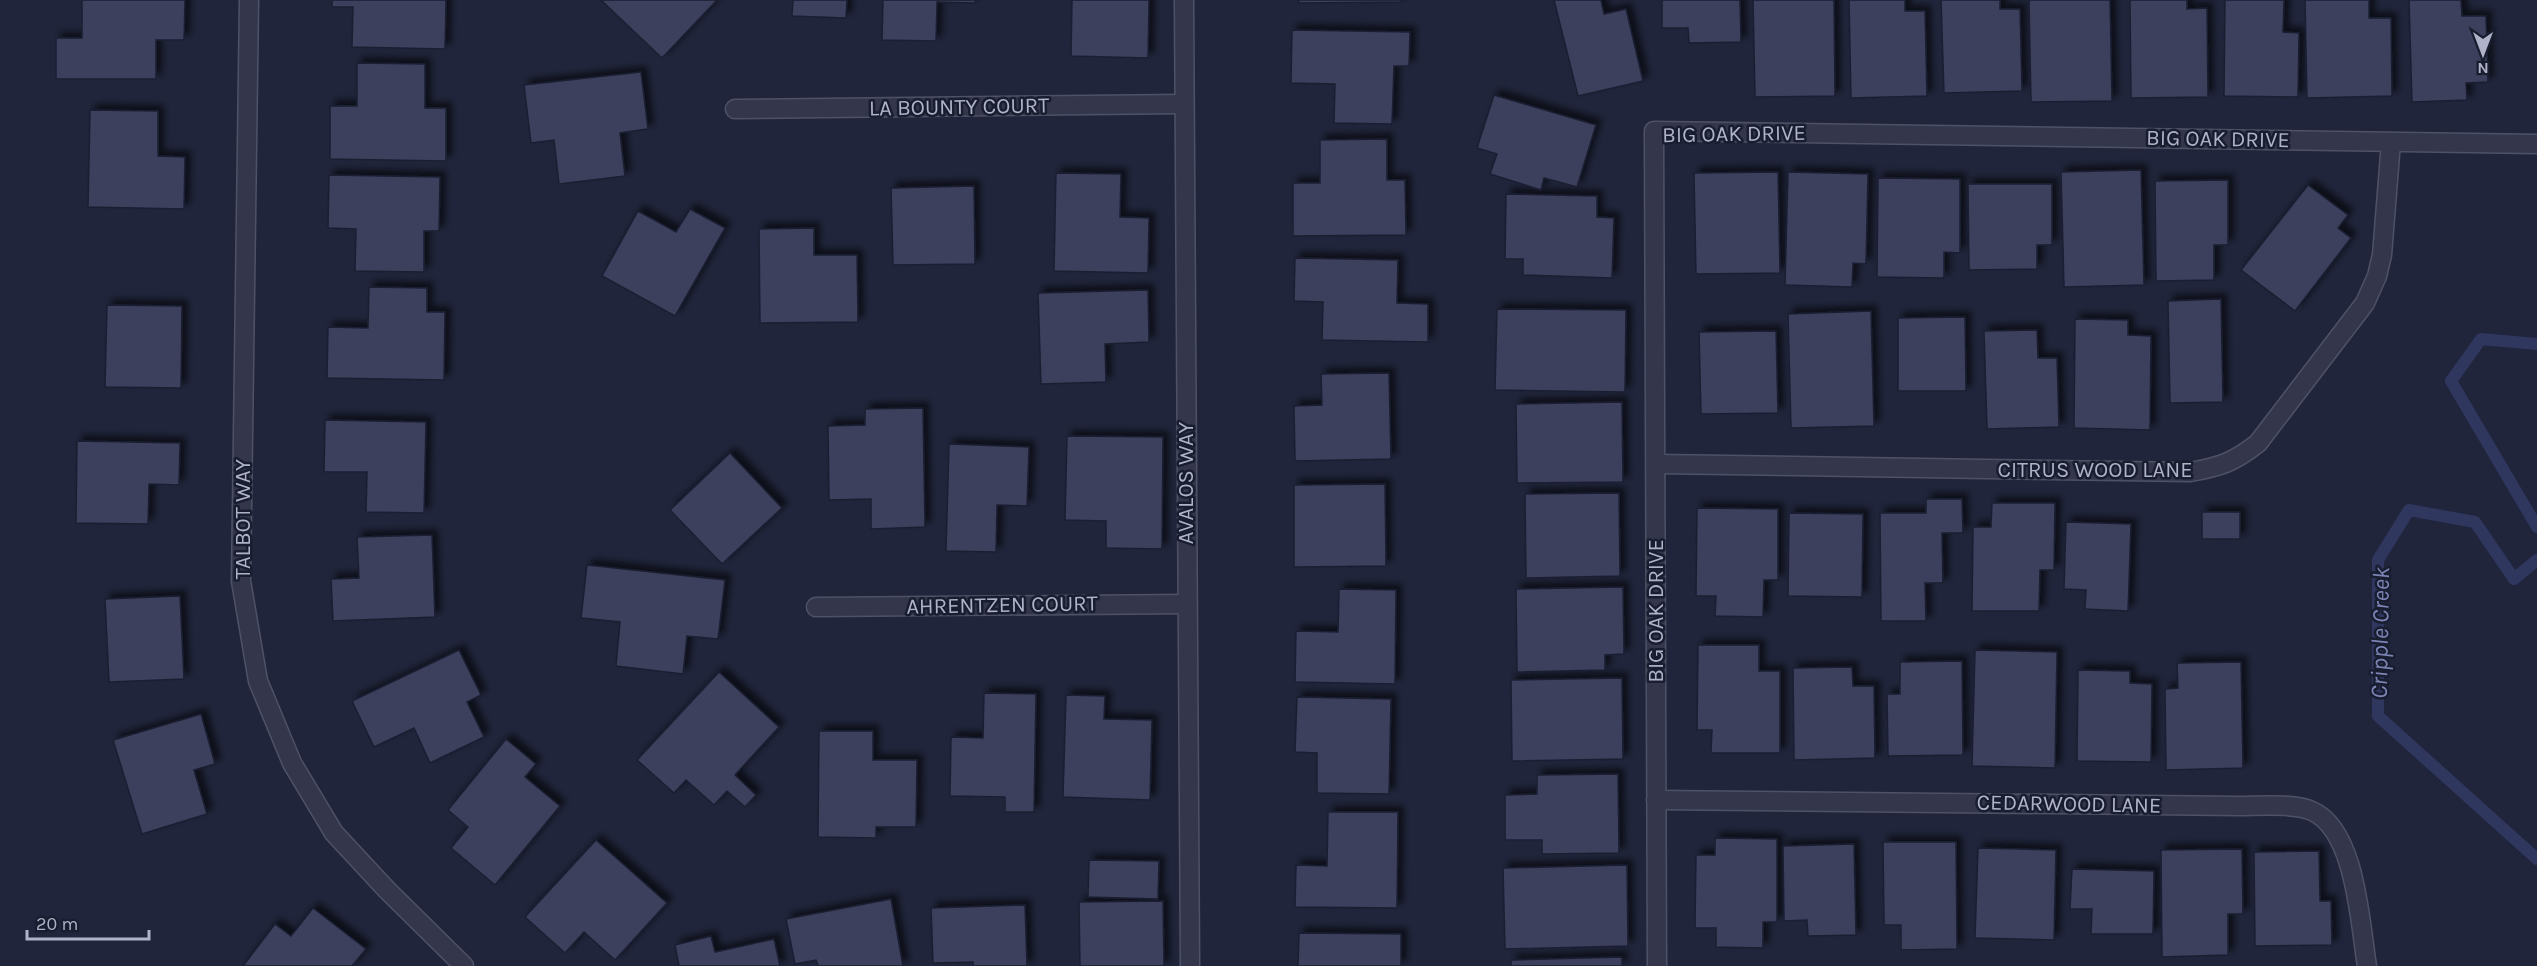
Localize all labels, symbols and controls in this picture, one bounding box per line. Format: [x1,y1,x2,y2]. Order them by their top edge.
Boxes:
north arrow [2453,24,2513,84]
text: N [2477,59,2489,78]
street label: LA BOUNTY COURT [869,92,1049,122]
street label: BIG OAK DRIVE [1662,120,1806,148]
street label: BIG OAK DRIVE [2146,125,2290,153]
street label: AVALOS WAY [1173,422,1199,544]
street label: CITRUS WOOD LANE [1997,457,2193,483]
street label: TALBOT WAY [230,459,256,579]
street label: BIG OAK DRIVE [1643,539,1669,683]
water label: Cripple Creek [2365,566,2395,699]
street label: AHRENTZEN COURT [906,590,1098,620]
street label: CEDARWOOD LANE [1976,789,2162,819]
scale bar [27,903,148,941]
text: 20 m [36,913,78,935]

